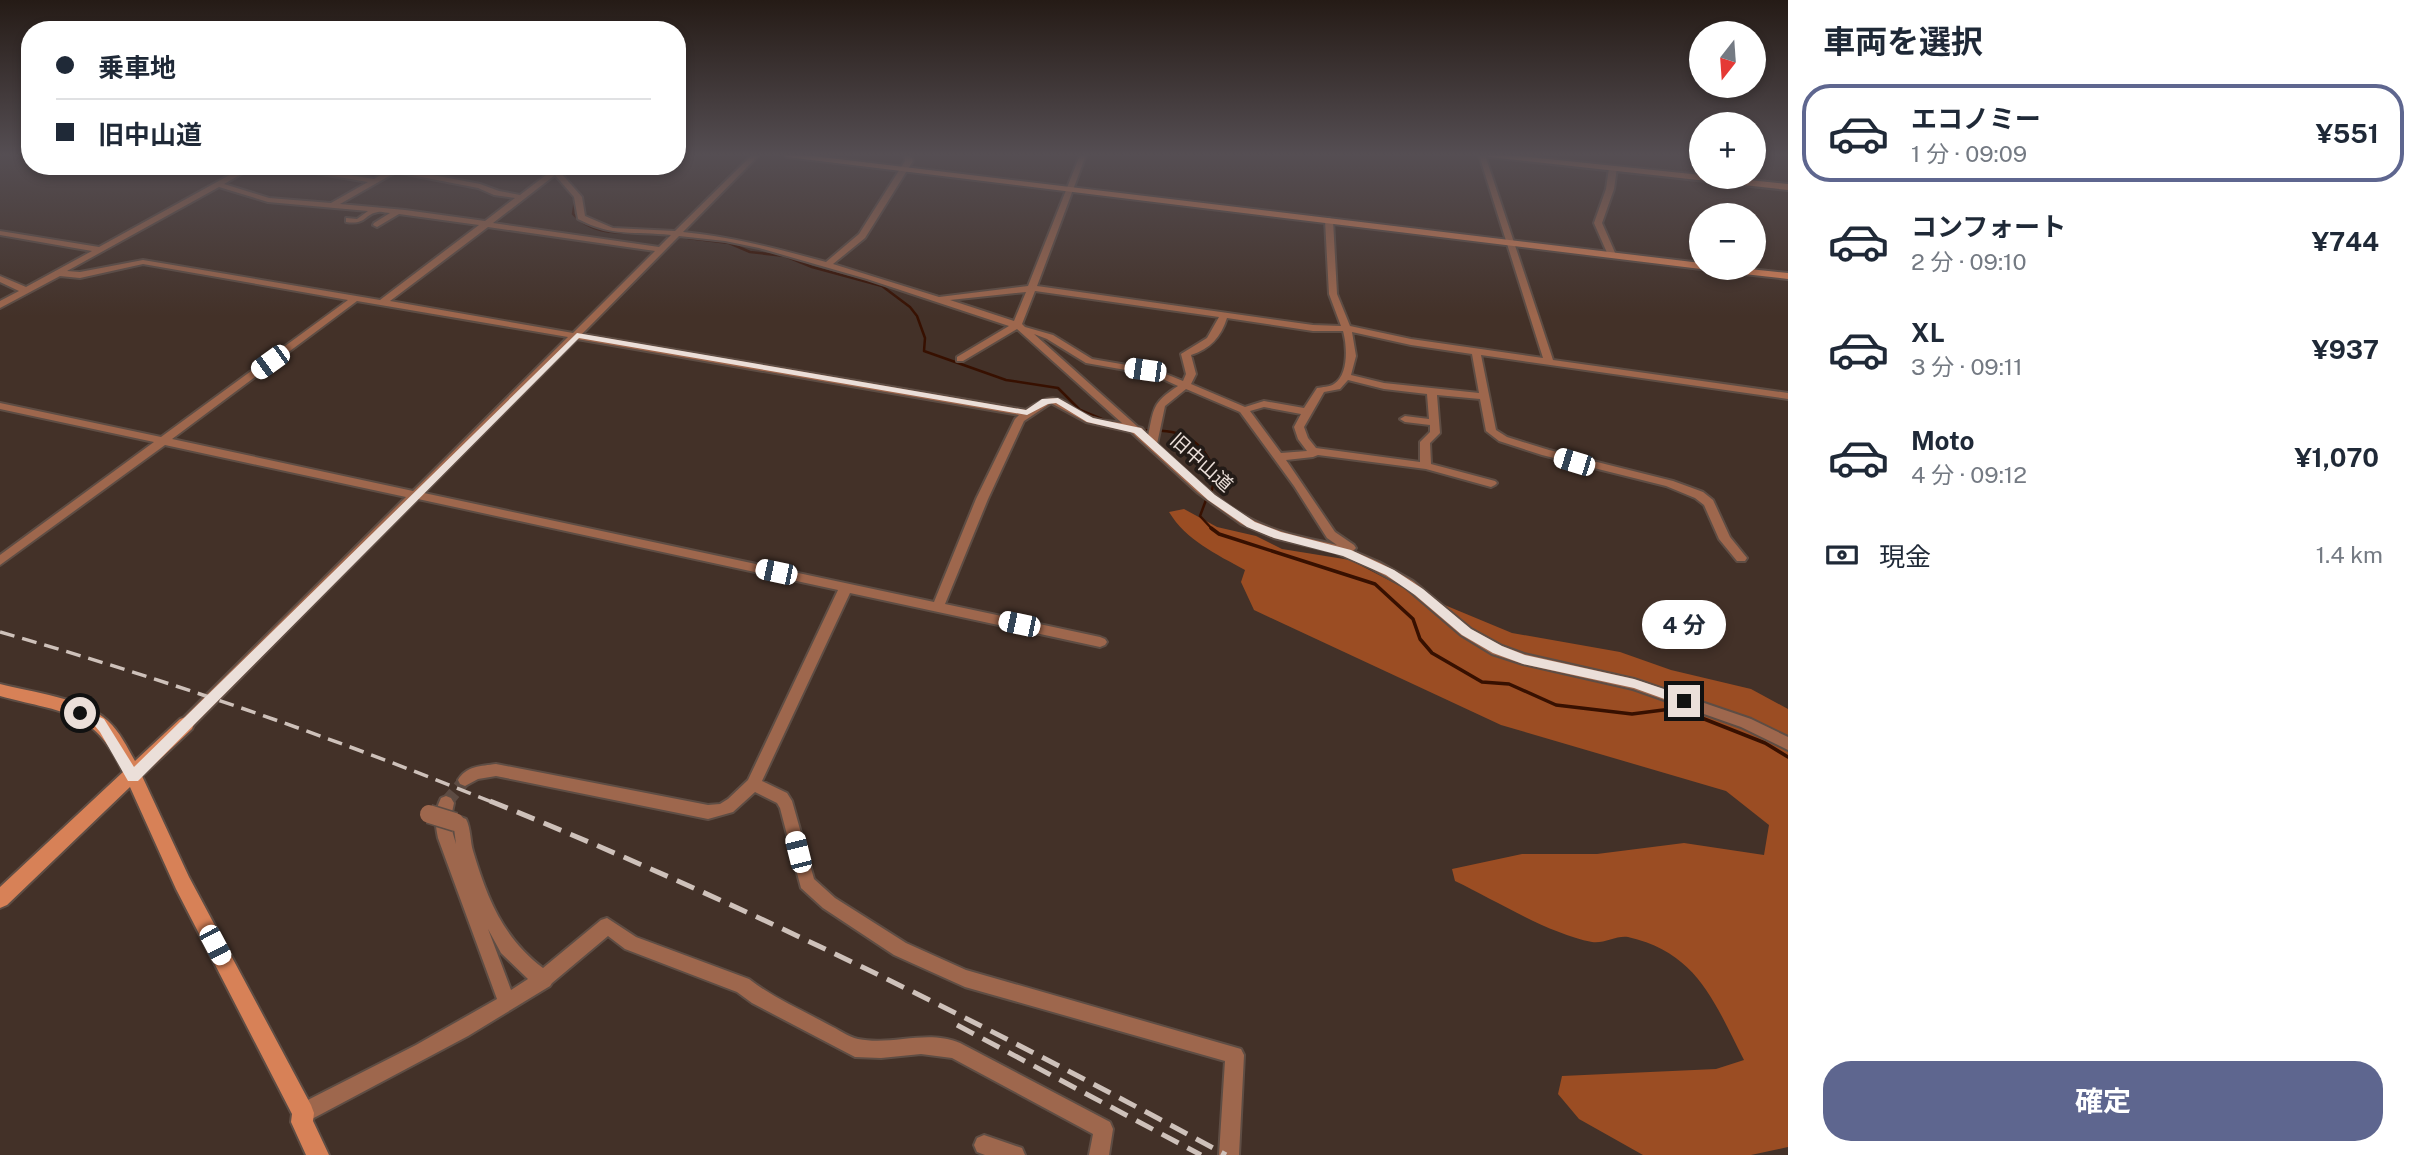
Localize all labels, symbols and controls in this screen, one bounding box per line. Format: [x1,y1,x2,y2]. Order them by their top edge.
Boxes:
north arrow [1689,21,1766,98]
map controls [1689,21,1766,280]
text: 車両を選択 [1823,23,1983,60]
text: 乗車地 [98,52,176,83]
icon: car [1827,102,1890,165]
text: エコノミー [1911,103,2041,134]
button: + [1689,112,1766,189]
text: ¥551 [2316,118,2379,149]
text: 旧中山道 [98,119,202,150]
text: 1 分 · 09:09 [1911,140,2027,167]
button: − [1689,203,1766,280]
icon: car [1827,210,1890,273]
text: コンフォート [1911,211,2066,242]
text: ¥744 [2312,226,2379,257]
text: 2 分 · 09:10 [1911,248,2027,275]
text: XL [1911,317,1945,348]
icon: car [1827,318,1890,381]
text: ¥937 [2312,334,2379,365]
car [247,341,294,383]
text: 3 分 · 09:11 [1911,353,2023,380]
car [1123,357,1168,383]
text: Moto [1911,425,1974,456]
icon: car [1827,426,1890,489]
street label: 旧中山道 [1166,428,1238,496]
text: ¥1,070 [2294,442,2379,473]
car [1551,446,1598,478]
text: 4 分 · 09:12 [1911,461,2027,488]
icon: cash [1823,536,1861,574]
text: 現金 [1879,541,1931,572]
text: 1.4 km [2316,541,2383,568]
car [754,557,799,587]
callout: 4 分 [1642,600,1726,648]
car [997,609,1042,639]
text: 4 分 [1662,611,1706,638]
route end [1668,685,1700,717]
route start [64,697,96,729]
car [783,829,814,875]
car [196,922,235,968]
button: 確定 [1823,1061,2383,1141]

